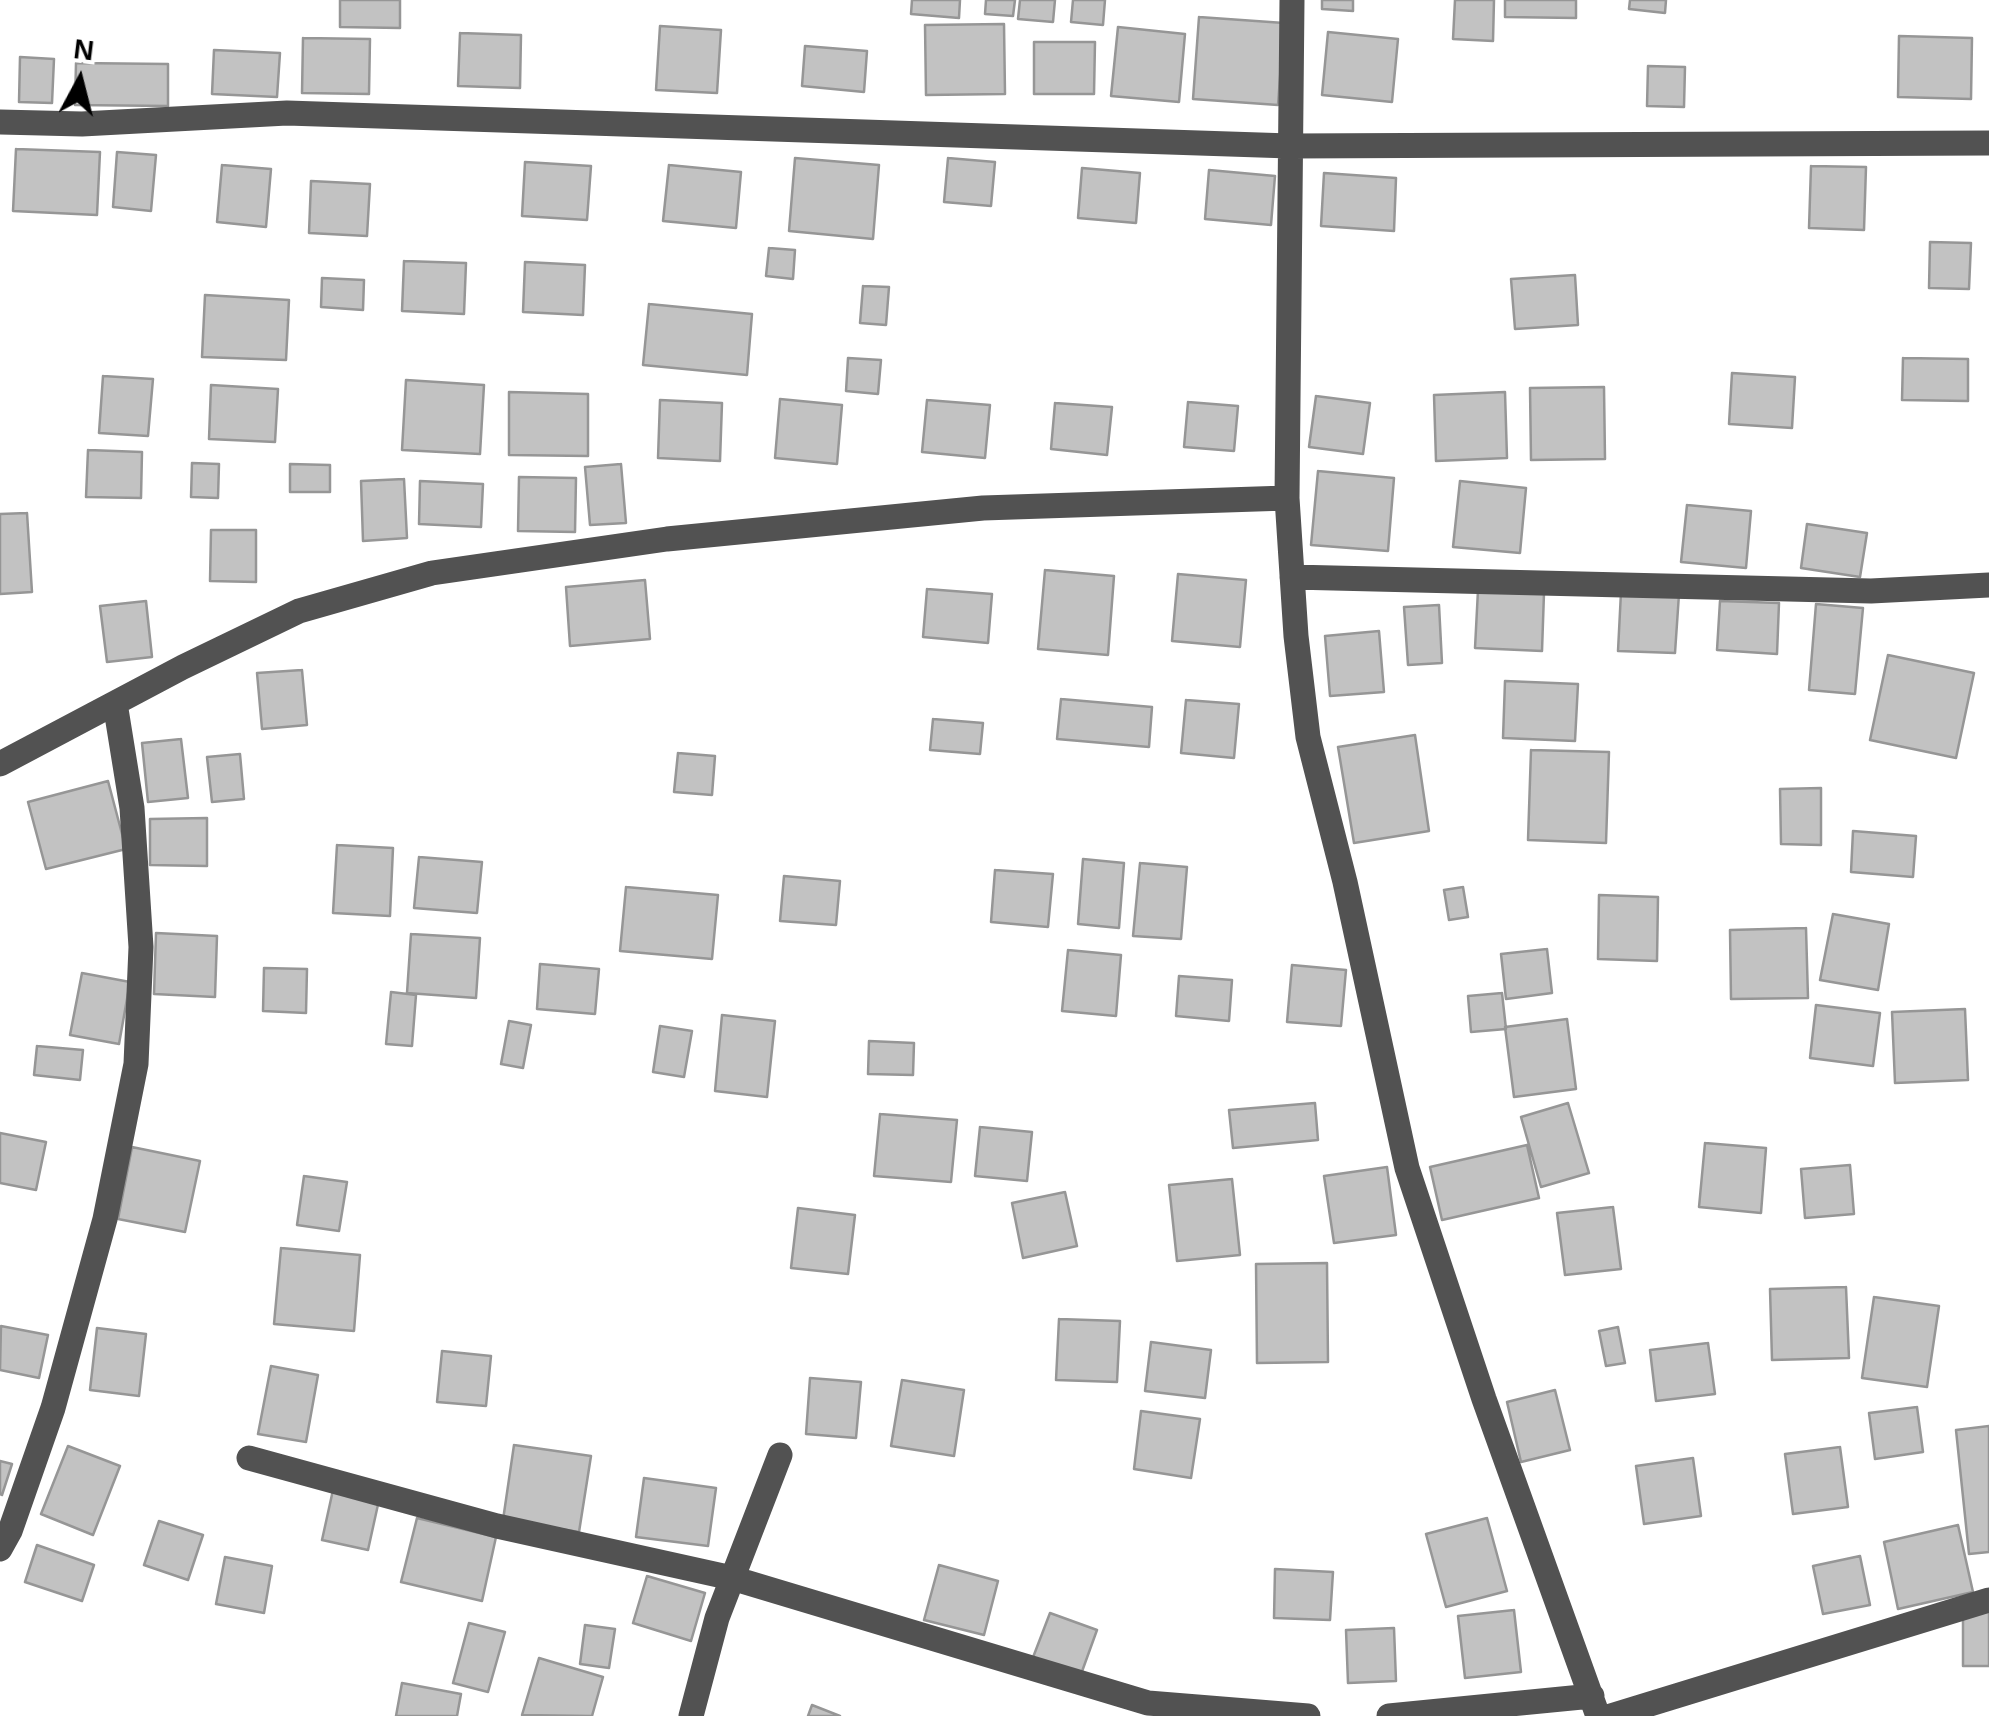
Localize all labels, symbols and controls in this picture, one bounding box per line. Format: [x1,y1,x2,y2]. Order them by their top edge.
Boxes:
north arrow [30,30,130,130]
text: N [72,33,96,66]

